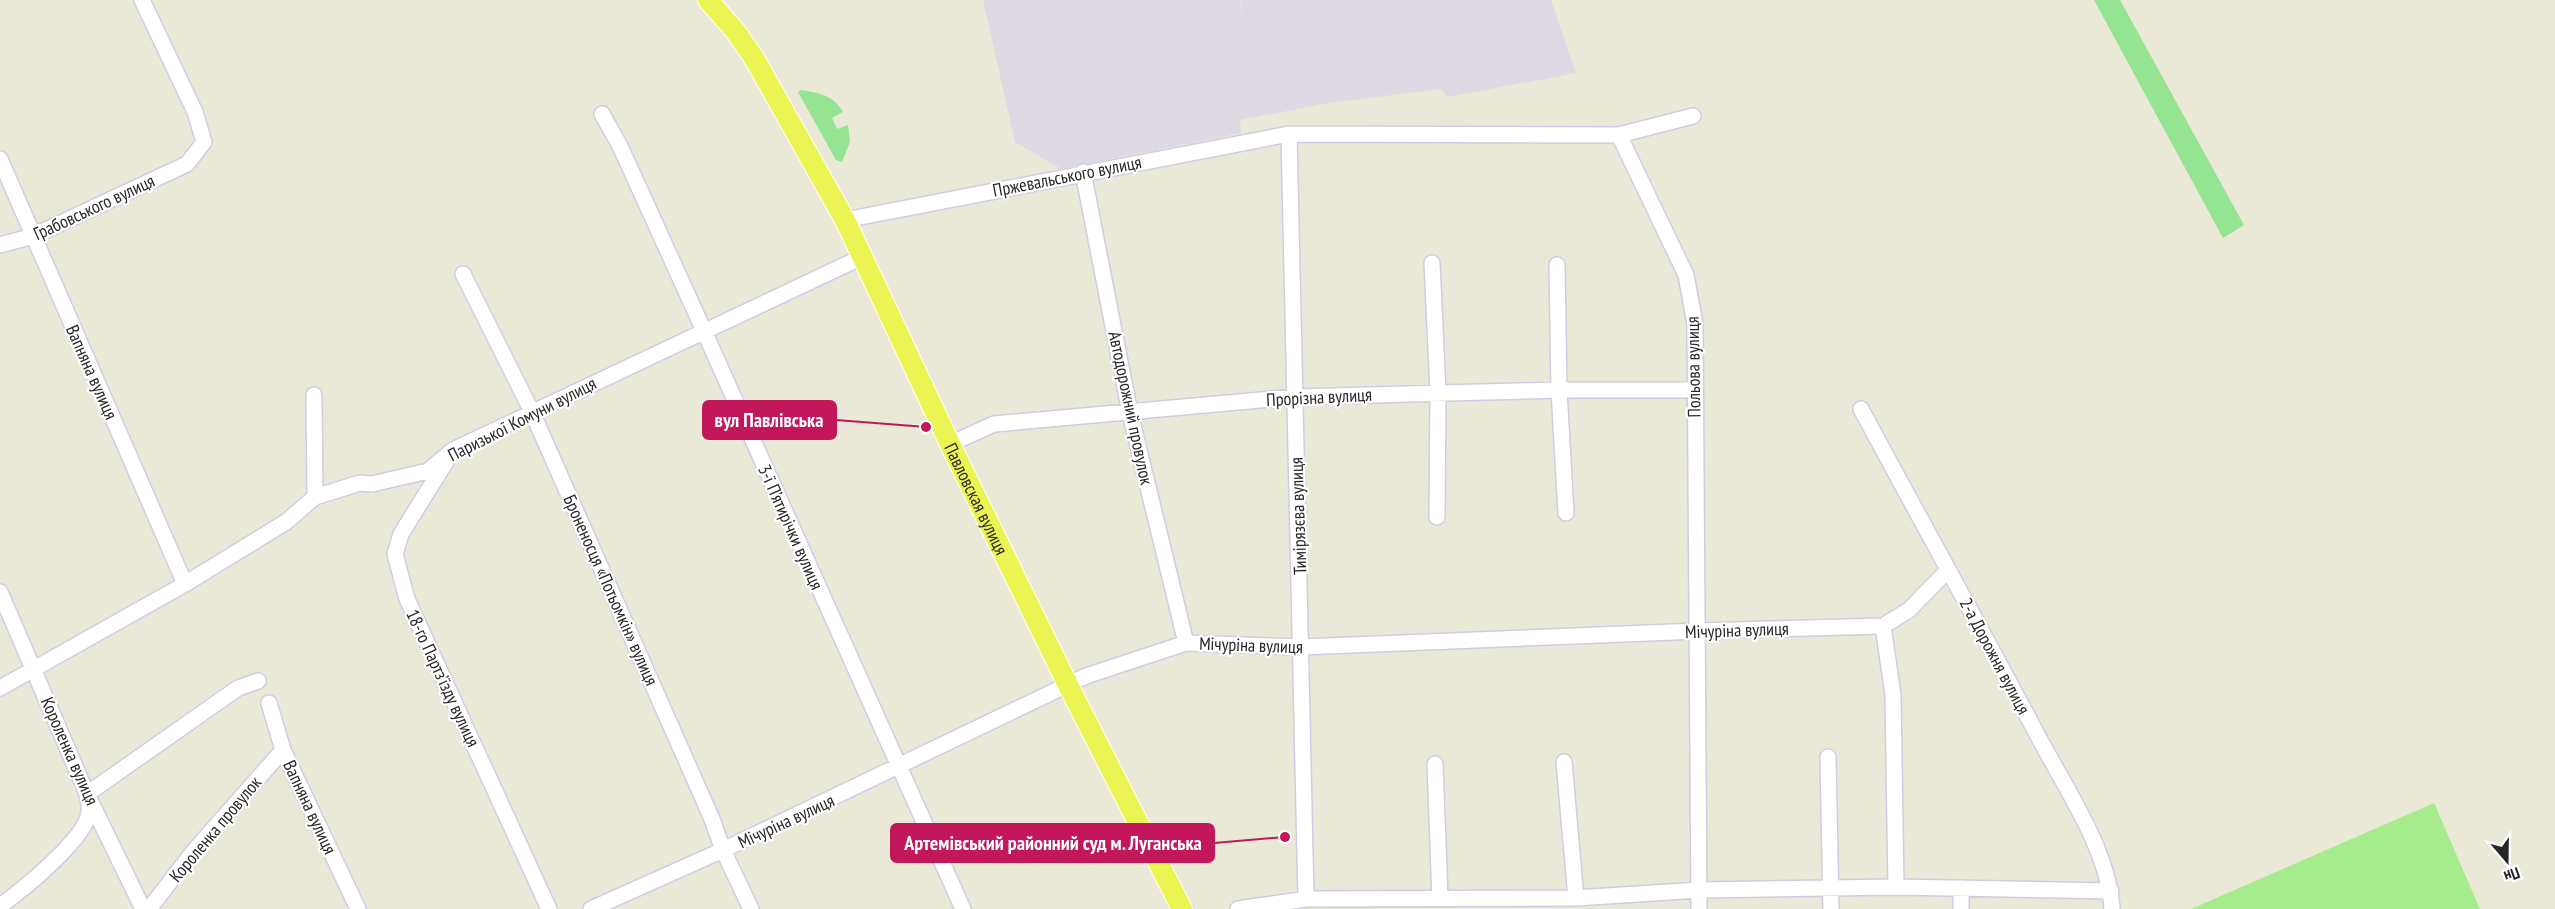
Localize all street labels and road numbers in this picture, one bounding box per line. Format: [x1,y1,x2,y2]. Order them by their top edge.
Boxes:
street label: Пржевальського вулиця [991,150,1143,202]
street label: Грабовського вулиця [30,169,158,245]
street label: Польова вулиця [1681,316,1705,418]
street label: Вапняна вулиця [61,321,123,423]
street label: Автодорожний провулок [1103,329,1159,487]
street label: Паризької Комуни вулиця [444,372,600,466]
street label: Прорізна вулиця [1266,383,1373,411]
street label: Павловская вулиця [940,439,1014,558]
street label: Тимірязєва вулиця [1284,457,1312,575]
street label: 3-ї П’ятирічки вулиця [753,461,829,593]
street label: Броненосця «Потьомкін» вулиця [558,491,664,689]
street label: 2-а Дорожня вулиця [1955,594,2035,718]
street label: 18-го Партз’їзду вулиця [401,606,485,750]
street label: Мічуріна вулиця [1685,617,1789,643]
street label: Мічуріна вулиця [1199,632,1303,658]
street label: Короленка вулиця [36,693,104,809]
street label: Вапняна вулиця [278,756,342,858]
street label: Короленка провулок [164,771,266,887]
street label: Мічуріна вулиця [734,789,838,853]

